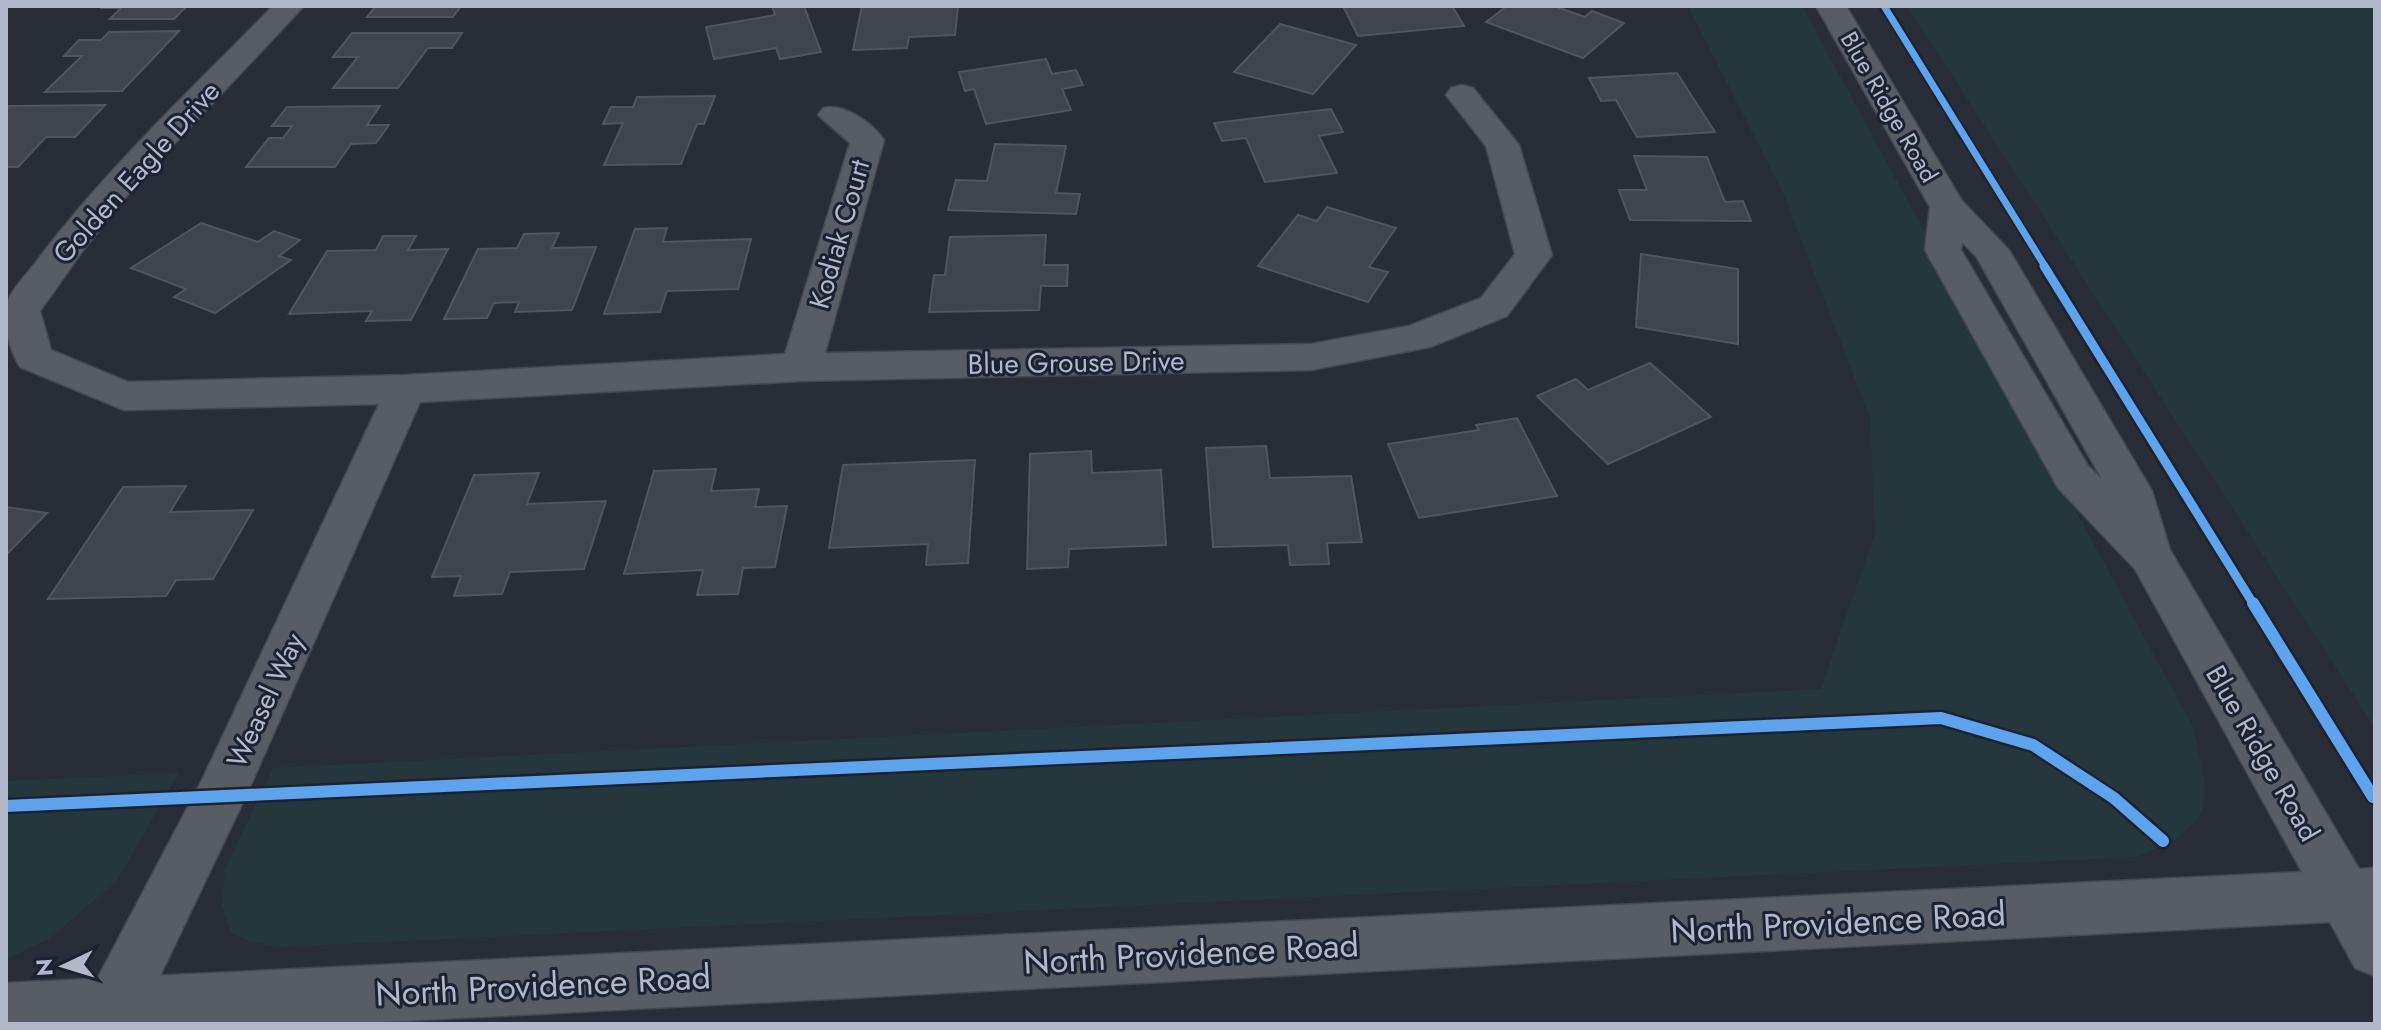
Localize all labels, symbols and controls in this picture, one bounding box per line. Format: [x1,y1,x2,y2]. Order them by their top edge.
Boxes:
street label: Blue Ridge Road [1832,25,1947,189]
street label: Golden Eagle Drive [43,72,230,273]
street label: Kodiak Court [799,155,880,313]
street label: Blue Grouse Drive [967,340,1185,385]
street label: Weasel Way [216,625,315,774]
street label: Blue Ridge Road [2195,657,2330,849]
street label: North Providence Road [1669,889,2007,956]
street label: North Providence Road [1022,920,1360,987]
north arrow [24,926,104,1006]
street label: North Providence Road [374,952,712,1019]
text: N [27,958,61,977]

